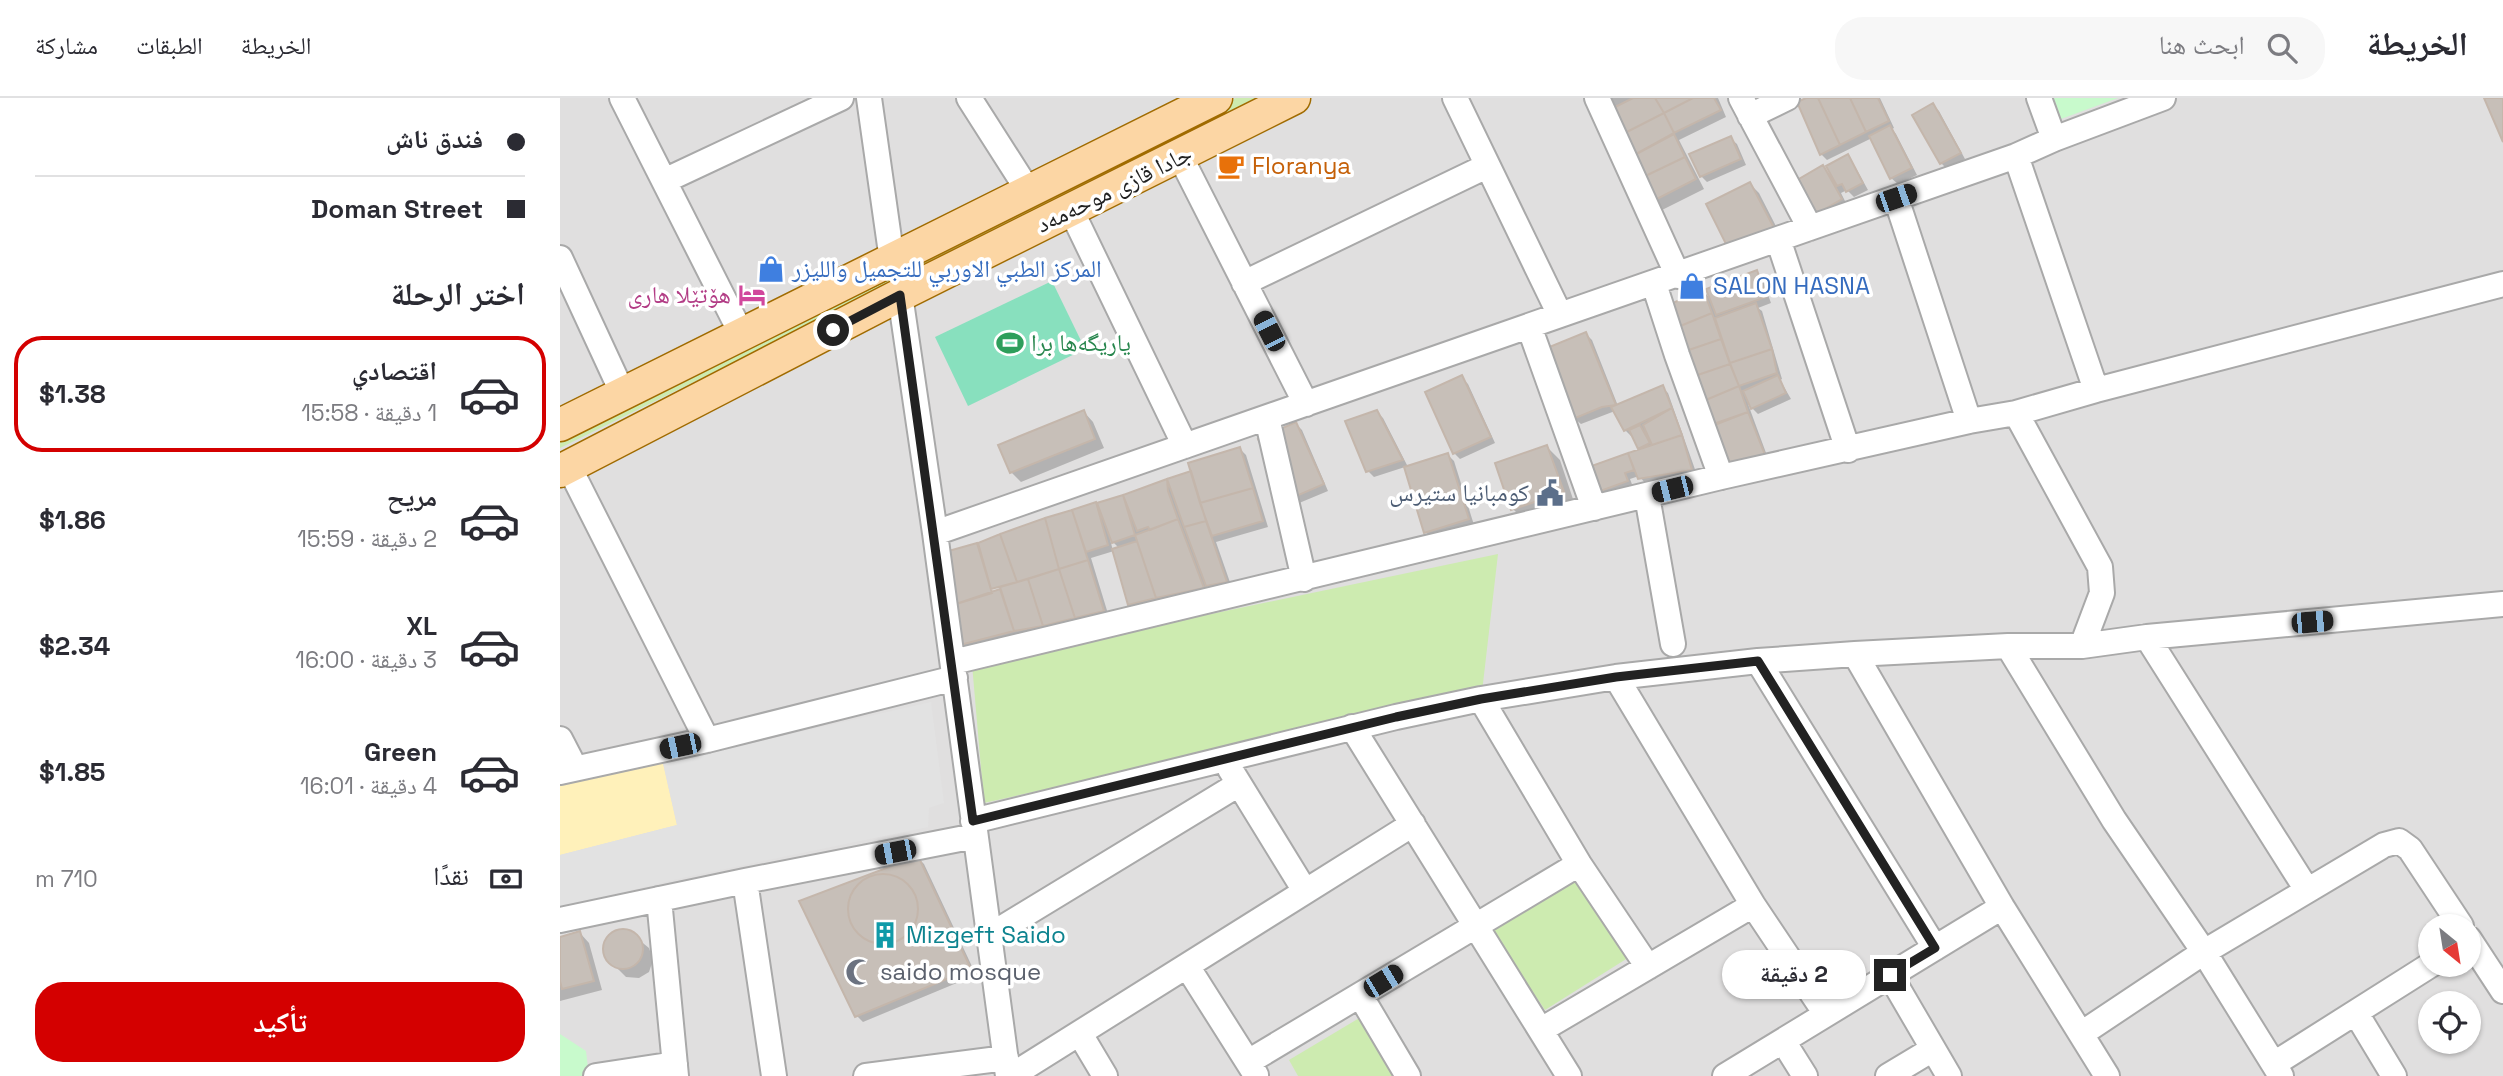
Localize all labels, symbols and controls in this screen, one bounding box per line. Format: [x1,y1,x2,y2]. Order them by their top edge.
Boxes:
search box [1835,17,2325,80]
text: الخريطة [2367,23,2468,65]
text: ابحث هنا [2159,28,2245,62]
icon: search [2263,29,2301,67]
text: مشاركة [35,30,98,61]
text: الطبقات [136,30,203,61]
text: الخريطة [241,30,311,61]
text: فندق ناش [386,122,483,156]
street label: جادا قازی موحەمەد [1031,137,1197,240]
place label: Floranya [1252,150,1351,181]
cafe icon: Floranya [1216,151,1246,181]
car [1873,181,1920,215]
text: Doman Street [311,192,483,226]
place label: المركز الطبي الاوربي للتجميل والليزر [791,253,1102,288]
shop icon: المركز الطبي الاوربي للتجميل والليزر [756,254,786,284]
place label: SALON HASNA [1713,270,1870,301]
shop icon: SALON HASNA [1677,271,1707,301]
text: اختر الرحلة [391,274,525,314]
place label: هۆتێلا هاری [628,279,731,310]
hotel icon: هۆتێلا هاری [737,280,767,310]
car [1251,308,1288,354]
route start [817,314,849,346]
place label: یاریگەها برا [1031,327,1131,358]
sports icon: یاریگەها برا [995,328,1025,358]
text: اقتصادي [352,354,437,388]
icon: car [458,363,521,426]
text: $1.38 [39,377,106,411]
text: 1 دقيقة · 15:58 [301,398,437,428]
car [1650,474,1695,504]
place label: كومبانيا ستيرس [1389,477,1529,508]
public building icon: كومبانيا ستيرس [1535,478,1565,508]
text: مريح [387,480,437,514]
icon: car [458,489,521,552]
text: $1.86 [39,503,106,537]
text: 2 دقيقة · 15:59 [297,524,437,554]
text: XL [406,609,437,643]
car [2291,610,2334,634]
icon: car [458,615,521,678]
text: $2.34 [39,629,110,663]
text: 3 دقيقة · 16:00 [295,645,437,675]
car [658,731,703,761]
text: Green [364,735,437,769]
icon: car [458,741,521,804]
text: $1.85 [39,755,105,789]
text: 4 دقيقة · 16:01 [300,771,437,801]
car [873,838,918,866]
text: نقدًا [433,859,469,893]
icon: cash [487,860,525,898]
text: 710 m [35,864,98,894]
north arrow [2418,914,2482,976]
map controls [2418,914,2481,1054]
place label: Mizgeft Saido [906,919,1066,950]
building icon: Mizgeft Saido [870,920,900,950]
callout: 2 دقيقة [1722,950,1866,1000]
place label: saido mosque [880,956,1041,987]
mosque icon: saido mosque [844,957,874,987]
text: 2 دقيقة [1760,959,1828,989]
route end [1874,959,1906,991]
car [1360,961,1407,1001]
button: تأكيد [35,982,525,1062]
button: locate [2418,991,2481,1054]

